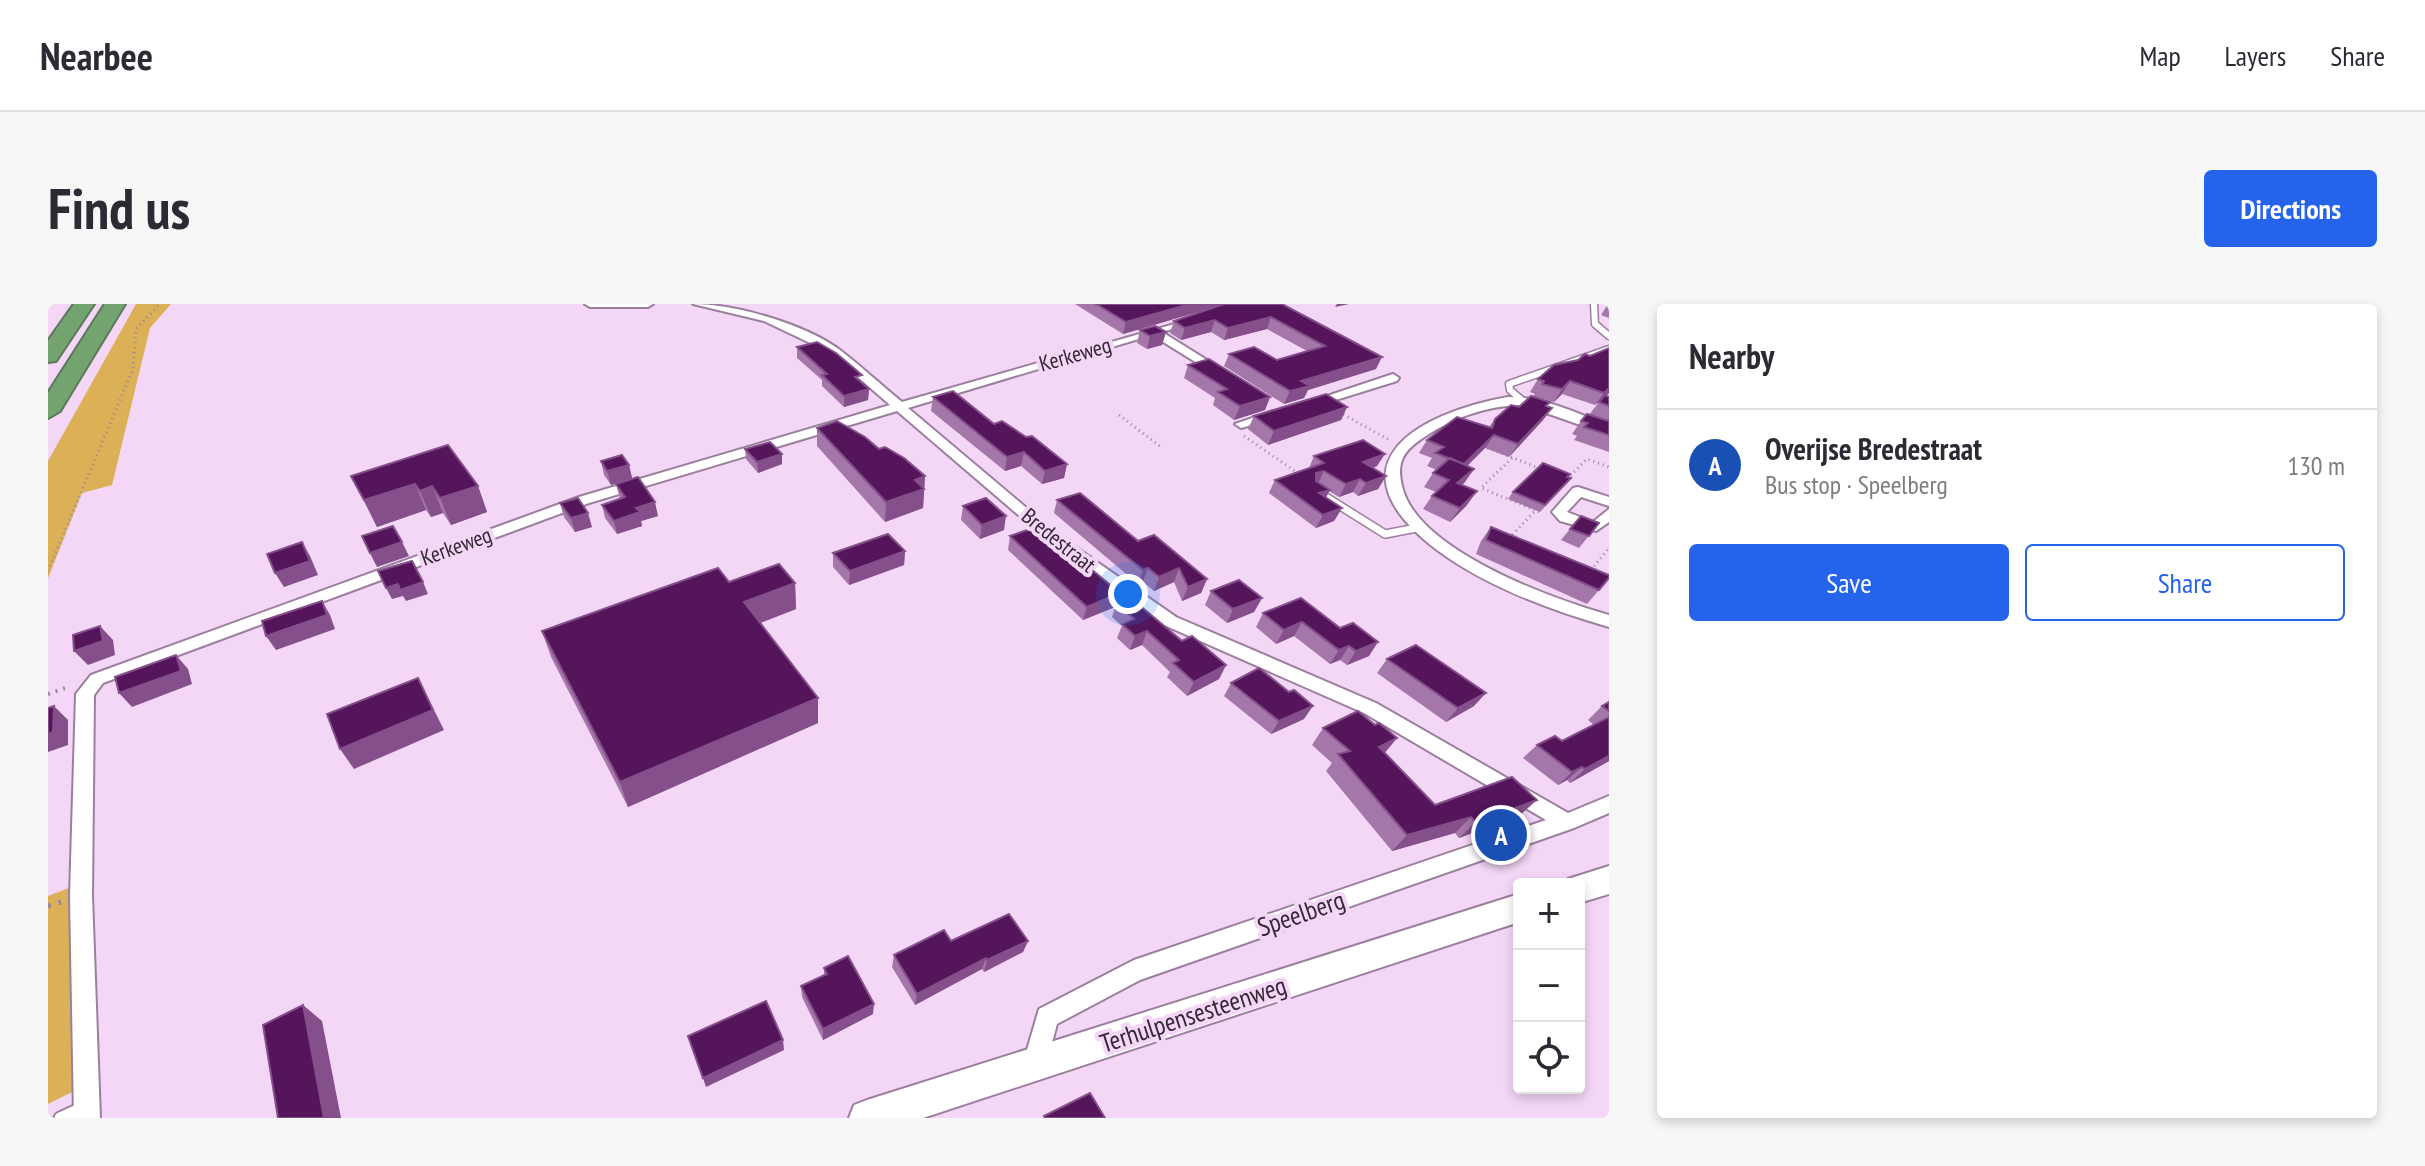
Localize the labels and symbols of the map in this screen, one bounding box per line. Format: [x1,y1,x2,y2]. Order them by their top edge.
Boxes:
street label: Kerkeweg [1036,330,1114,378]
street label: Bredestraat [1016,502,1102,578]
street label: Kerkeweg [417,520,495,572]
your location [1108,574,1148,614]
pin: A [1475,805,1527,865]
street label: Speelberg [1253,883,1349,943]
street label: Terhulpensesteenweg [1096,968,1290,1060]

